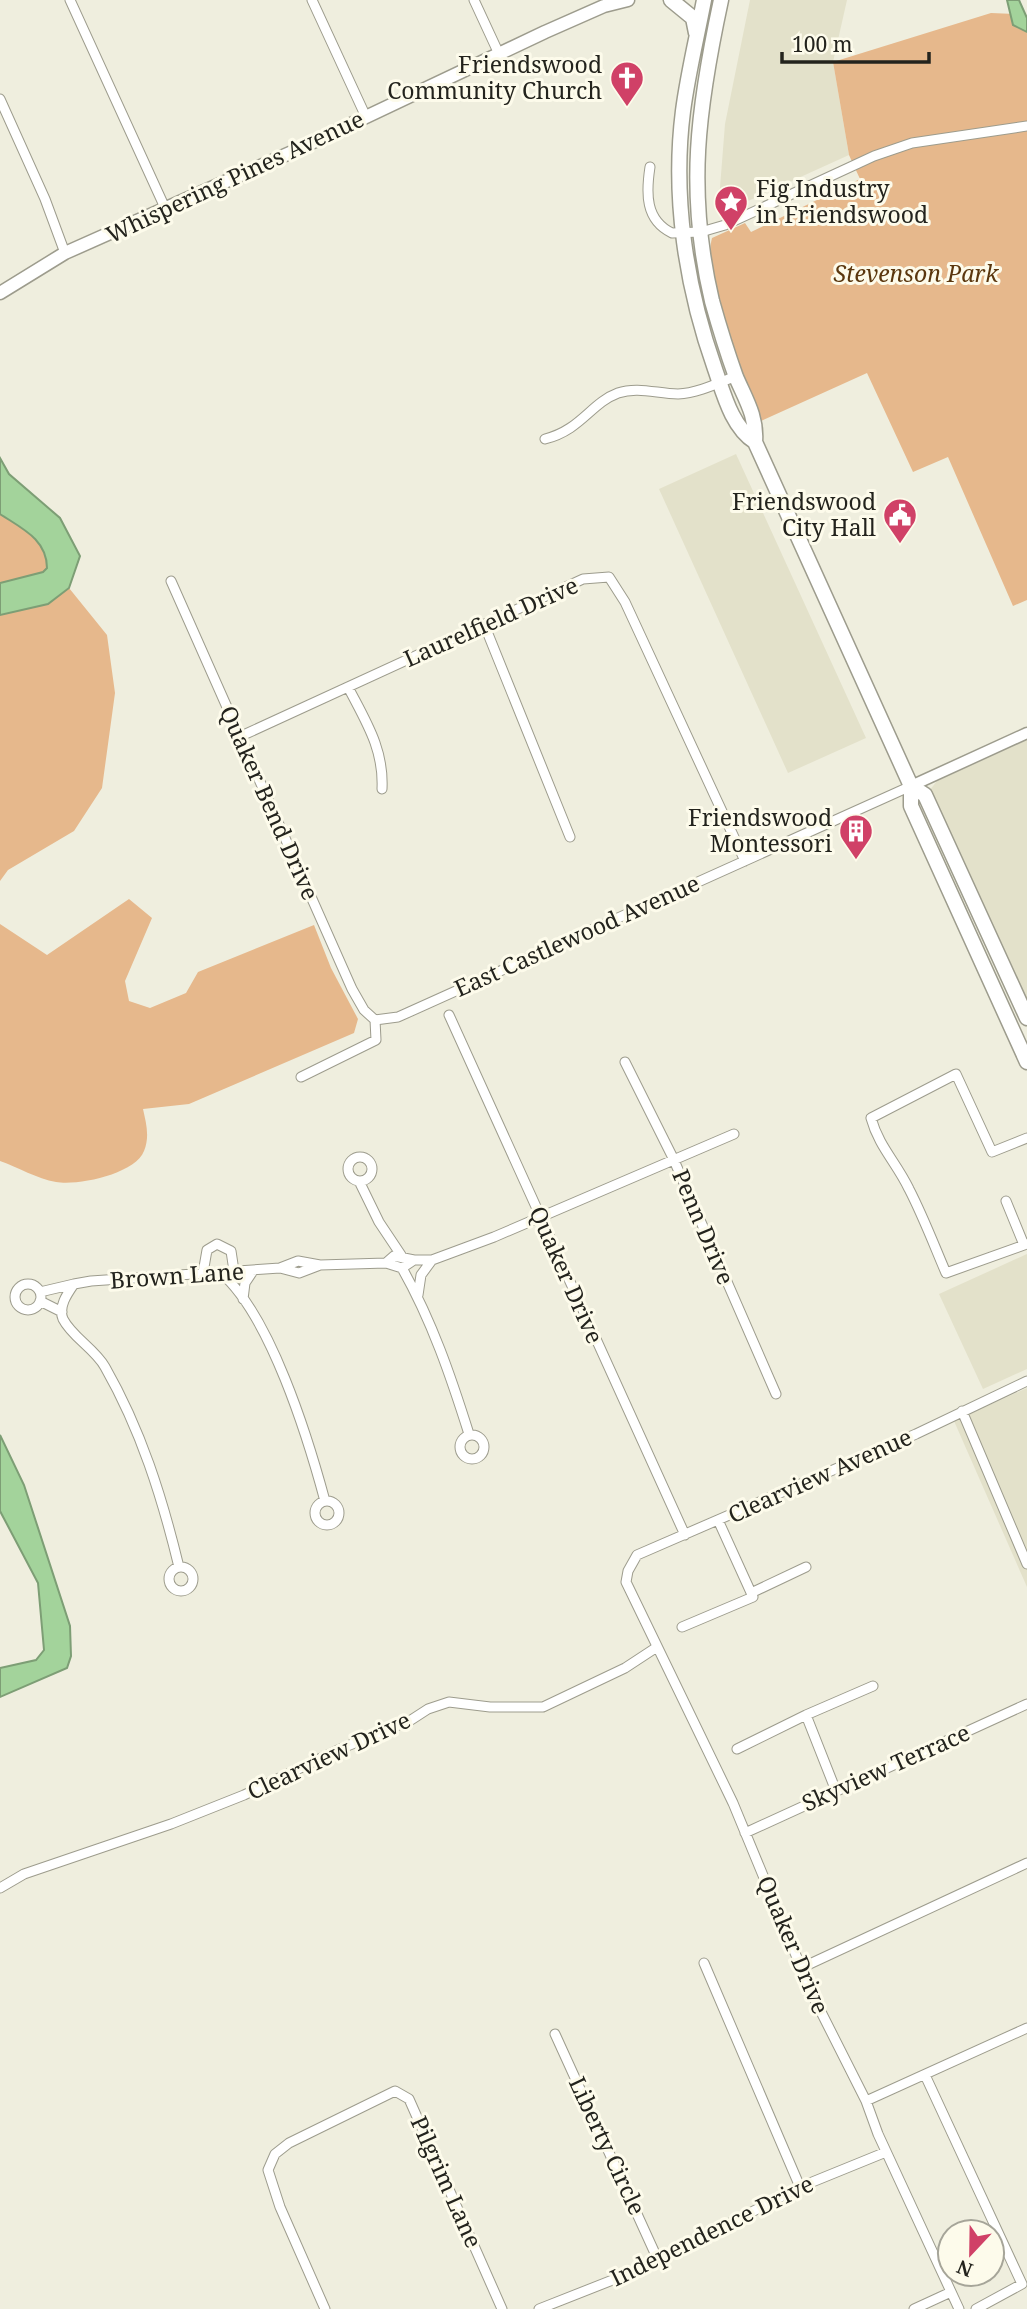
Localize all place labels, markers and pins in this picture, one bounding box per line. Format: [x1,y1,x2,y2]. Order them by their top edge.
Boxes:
place label: Friendswood Community Church [387,48,602,106]
church icon: Friendswood Community Church [608,59,646,108]
place label: Fig Industry in Friendswood [756,172,928,230]
place icon: Fig Industry in Friendswood [712,183,750,232]
place label: Friendswood City Hall [732,485,876,543]
public building icon: Friendswood City Hall [881,496,919,545]
place label: Friendswood Montessori [688,801,833,859]
building icon: Friendswood Montessori [837,812,875,861]

